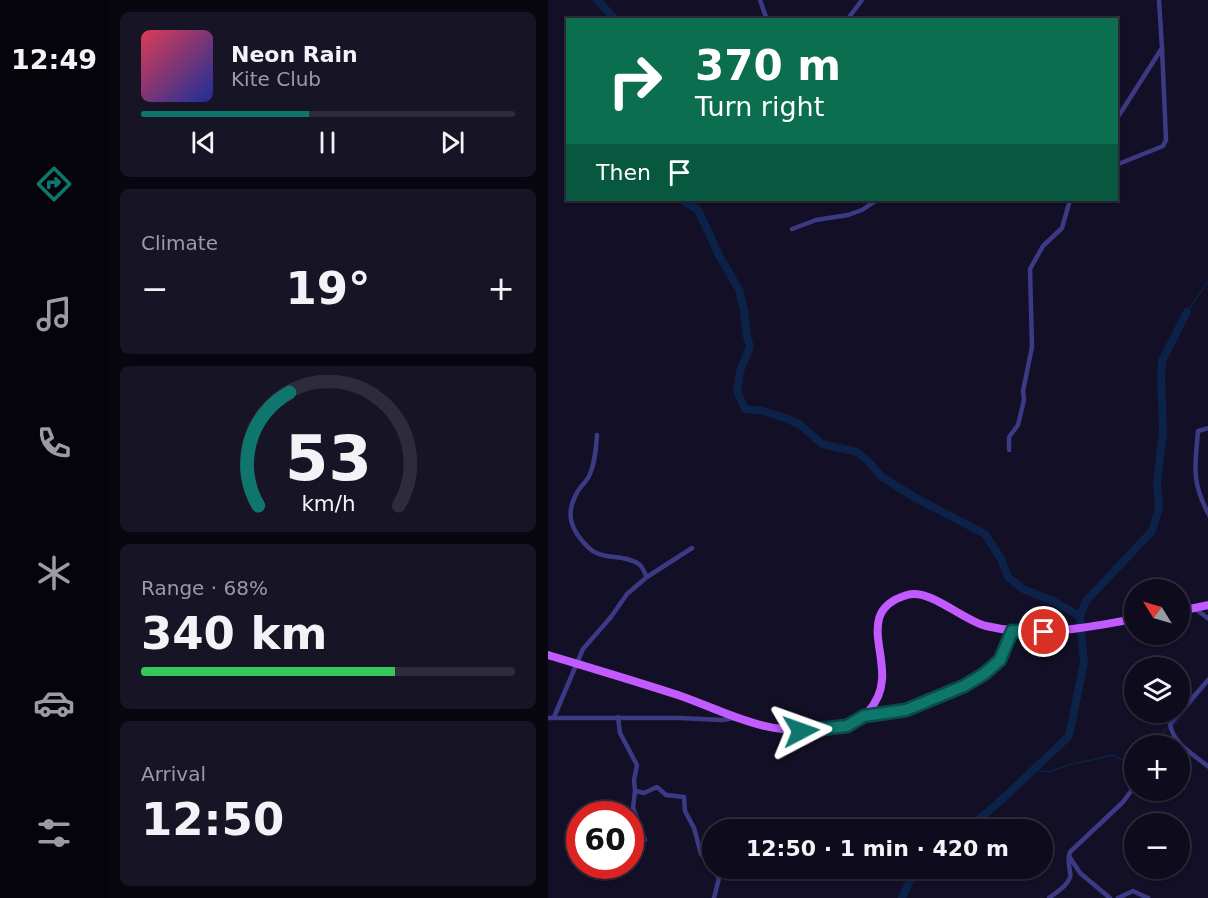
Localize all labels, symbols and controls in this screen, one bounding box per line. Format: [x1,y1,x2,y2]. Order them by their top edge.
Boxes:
text: 370 m [695,41,841,90]
text: Neon Rain [231,42,358,67]
icon: right [596,42,674,120]
text: 12:49 [11,44,97,75]
text: Kite Club [231,67,321,91]
text: Turn right [695,91,824,122]
icon: previous [187,126,220,159]
icon: pause [311,126,344,159]
icon: next [436,126,469,159]
icon: arrive [663,156,696,189]
text: Then [596,160,651,185]
icon: directions [33,163,75,205]
text: Climate [141,231,218,255]
text: 19° [285,262,371,315]
text: − [141,269,169,308]
text: + [487,269,515,308]
icon: music [33,293,75,335]
icon: phone [33,422,75,464]
text: 53 [285,422,371,495]
text: km/h [301,491,355,516]
icon: climate [33,552,75,594]
text: Range · 68% [141,576,268,600]
north arrow [1124,579,1190,645]
map controls [1124,579,1190,879]
pin [1018,606,1069,657]
text: 340 km [141,607,327,660]
icon: arrive [1027,615,1060,648]
button: layers [1124,657,1190,723]
icon: car [33,682,75,724]
position arrow [769,699,833,763]
button: + [1124,735,1190,801]
text: Arrival [141,762,206,786]
text: 12:50 [141,793,284,846]
speed limit sign: 60 [566,801,644,879]
icon: filters [33,812,75,854]
button: − [1124,813,1190,879]
text: 12:50 · 1 min · 420 m [746,836,1009,861]

